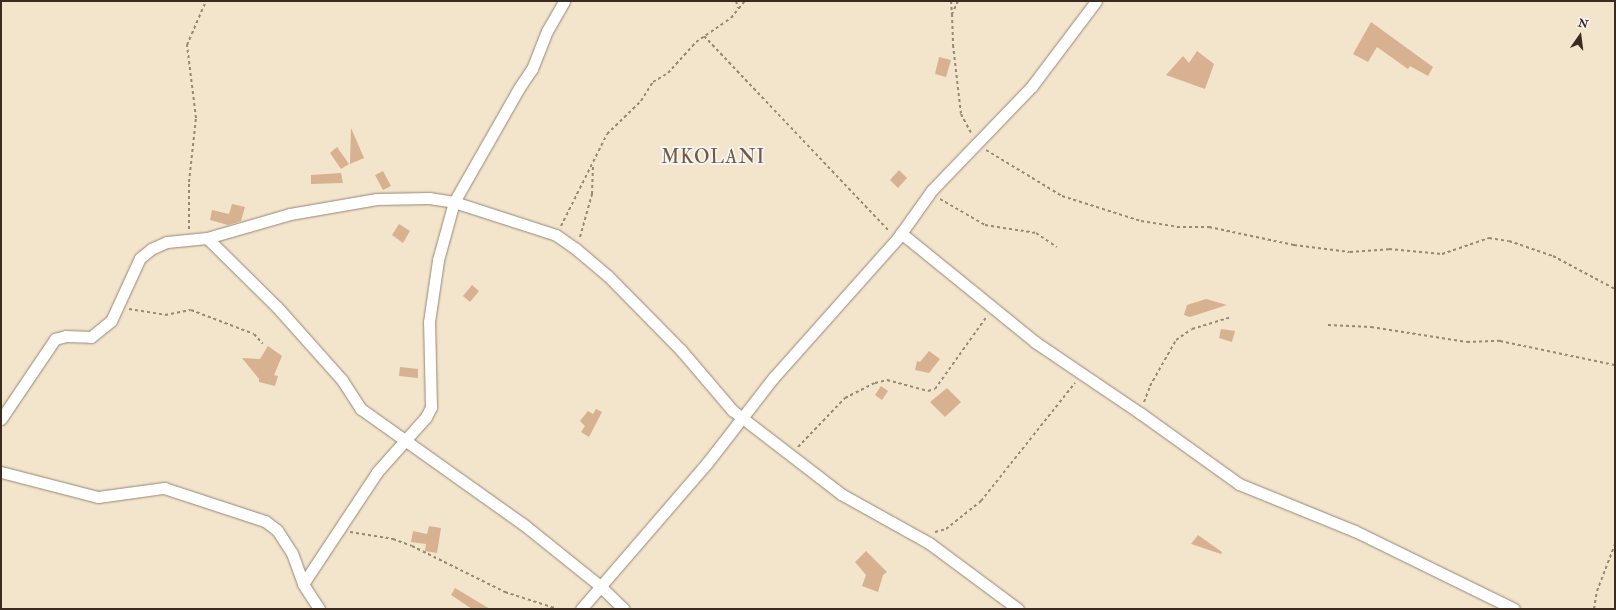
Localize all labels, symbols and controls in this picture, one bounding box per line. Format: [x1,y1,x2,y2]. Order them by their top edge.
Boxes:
north arrow [1560,16,1600,56]
text: N [1577,16,1589,31]
district label: MKOLANI [661,147,765,169]

